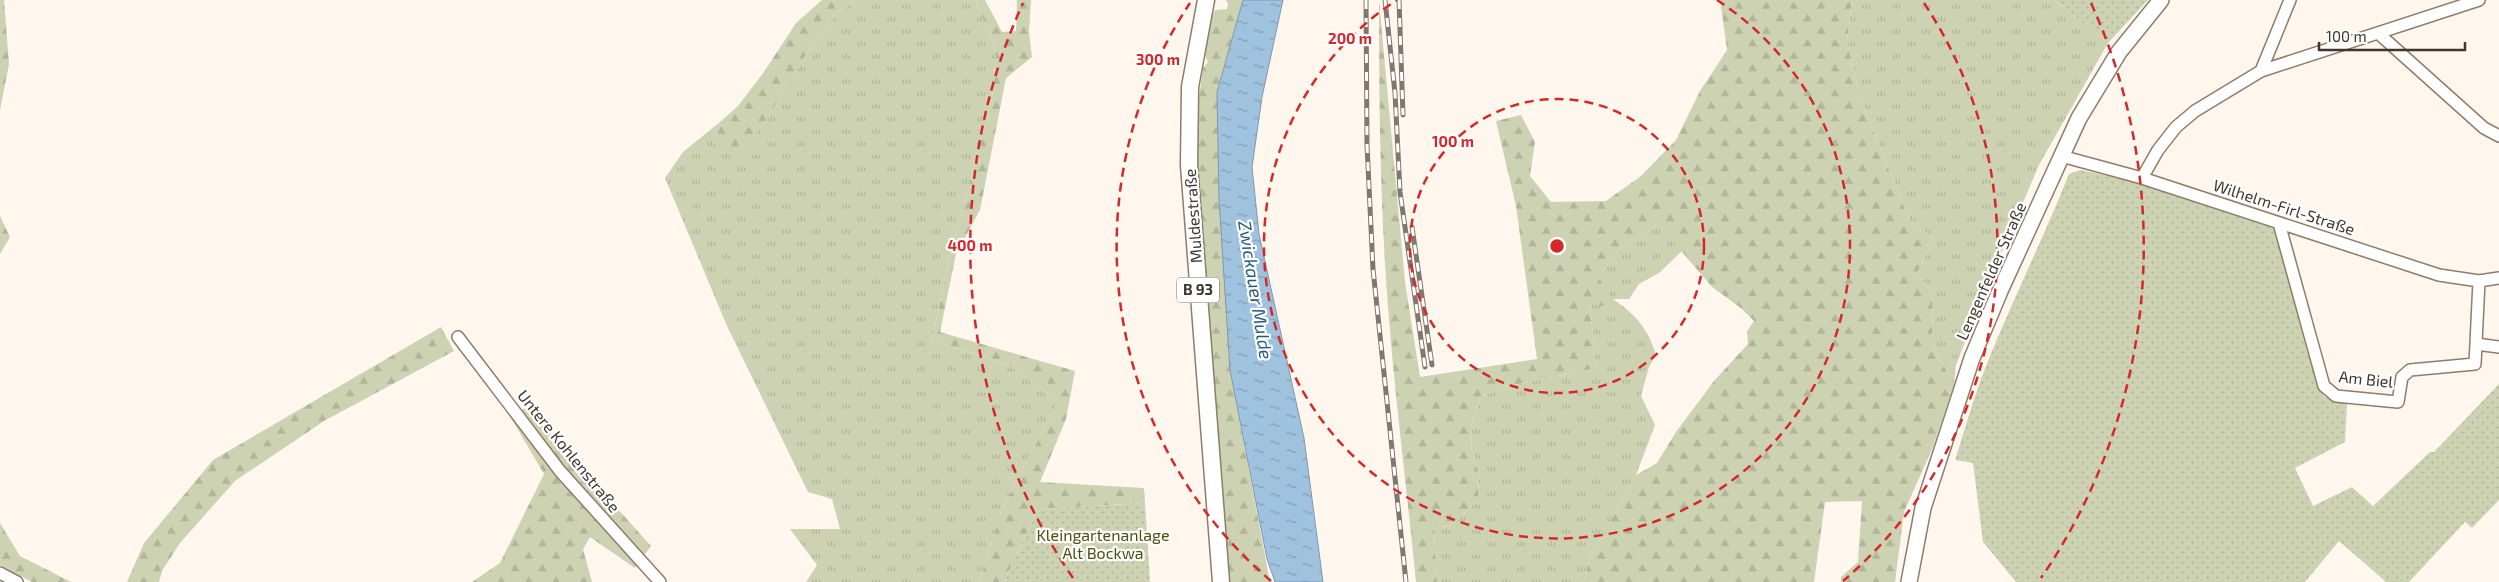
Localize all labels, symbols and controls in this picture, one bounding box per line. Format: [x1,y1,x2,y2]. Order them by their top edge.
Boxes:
scale bar [2319,20,2465,52]
text: 100 m [2326,27,2367,45]
text: 200 m [1328,29,1372,47]
text: 300 m [1136,50,1180,68]
text: 100 m [1432,132,1474,150]
street label: Muldestraße [1180,168,1205,264]
street label: Wilhelm-Firl-Straße [2211,175,2357,238]
street label: Lengenfelder Straße [1952,199,2030,343]
water label: Zwickauer Mulde [1234,219,1278,361]
text: 400 m [948,236,992,254]
centre of rings [1548,237,1566,255]
road number: B 93 [1177,278,1219,302]
street label: Am Biel [2338,366,2395,391]
street label: Untere Kohlenstraße [514,386,625,516]
park label: Kleingartenanlage Alt Bockwa [1036,525,1170,562]

